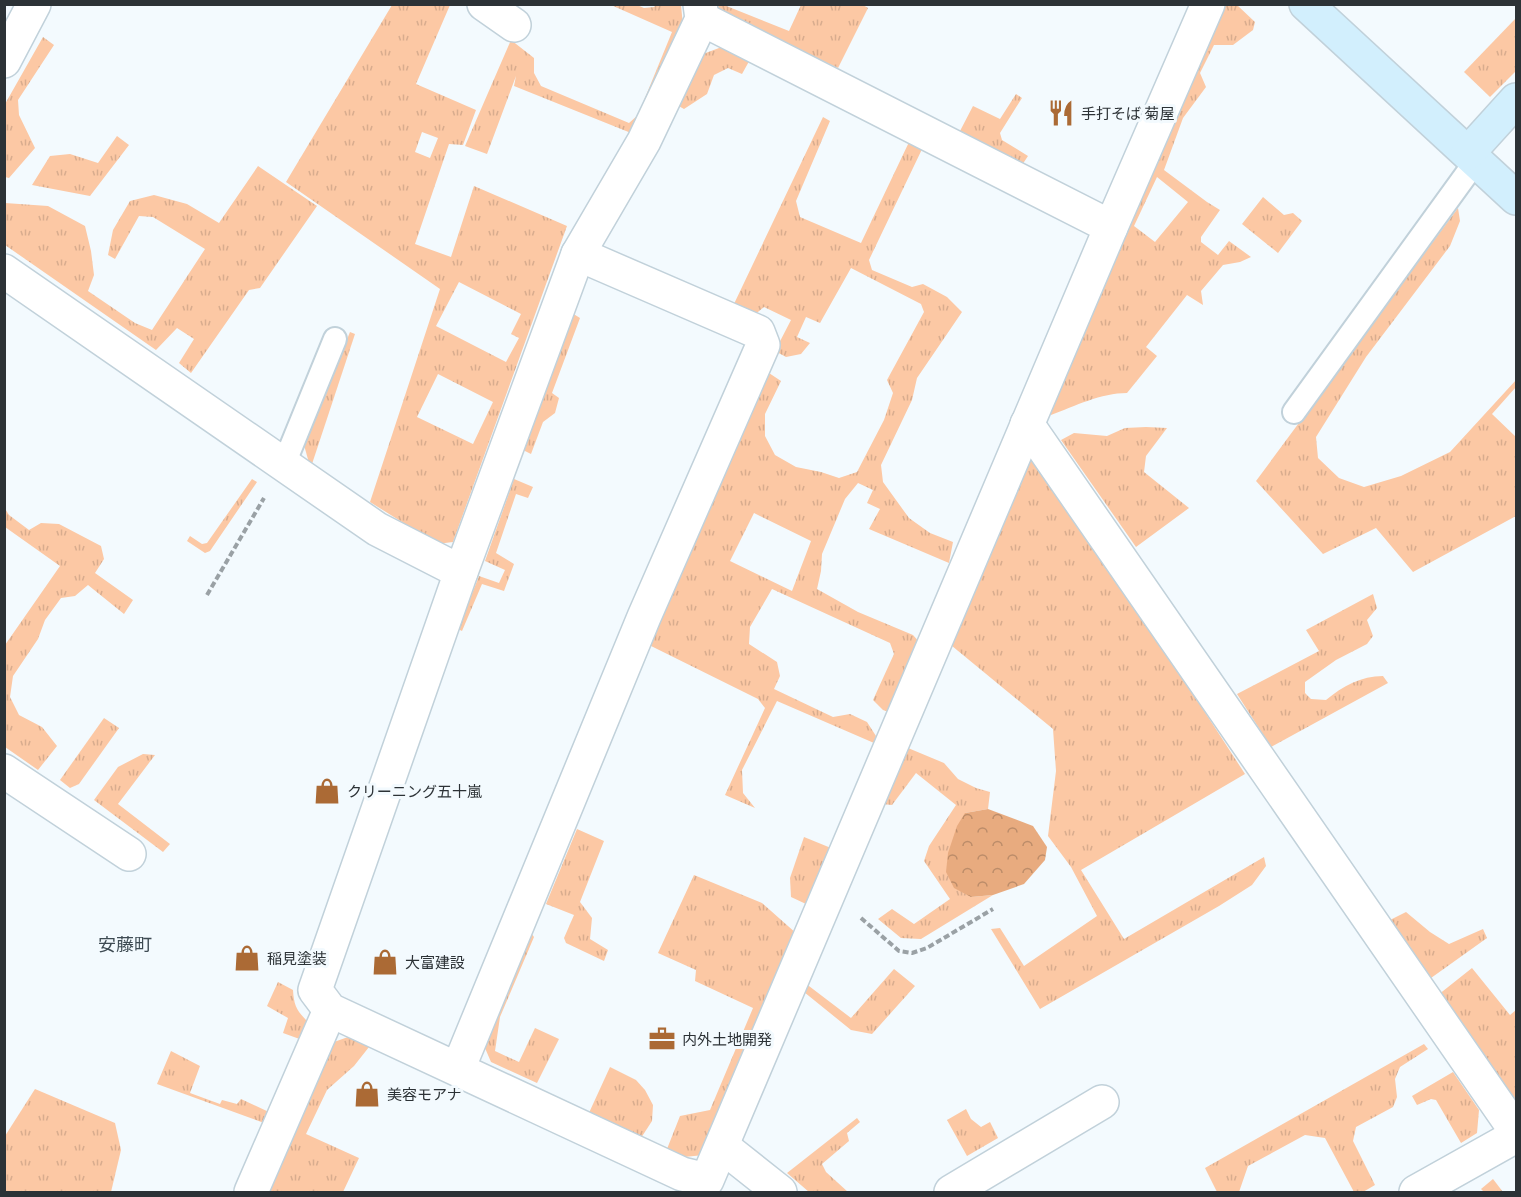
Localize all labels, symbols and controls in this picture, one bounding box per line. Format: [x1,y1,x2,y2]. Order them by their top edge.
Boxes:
restaurant icon: 手打そば 菊屋 [1046,98,1076,128]
place label: 手打そば 菊屋 [1081,104,1175,123]
shop icon: クリーニング五十嵐 [312,776,342,806]
place label: クリーニング五十嵐 [347,782,482,801]
district label: 安藤町 [98,933,152,956]
shop icon: 稲見塗装 [232,943,262,973]
shop icon: 大富建設 [370,947,400,977]
place label: 稲見塗装 [267,949,327,968]
place label: 大富建設 [405,953,465,972]
office icon: 内外土地開発 [647,1024,677,1054]
place label: 内外土地開発 [682,1030,772,1049]
shop icon: 美容モアナ [352,1079,382,1109]
place label: 美容モアナ [387,1085,462,1104]

